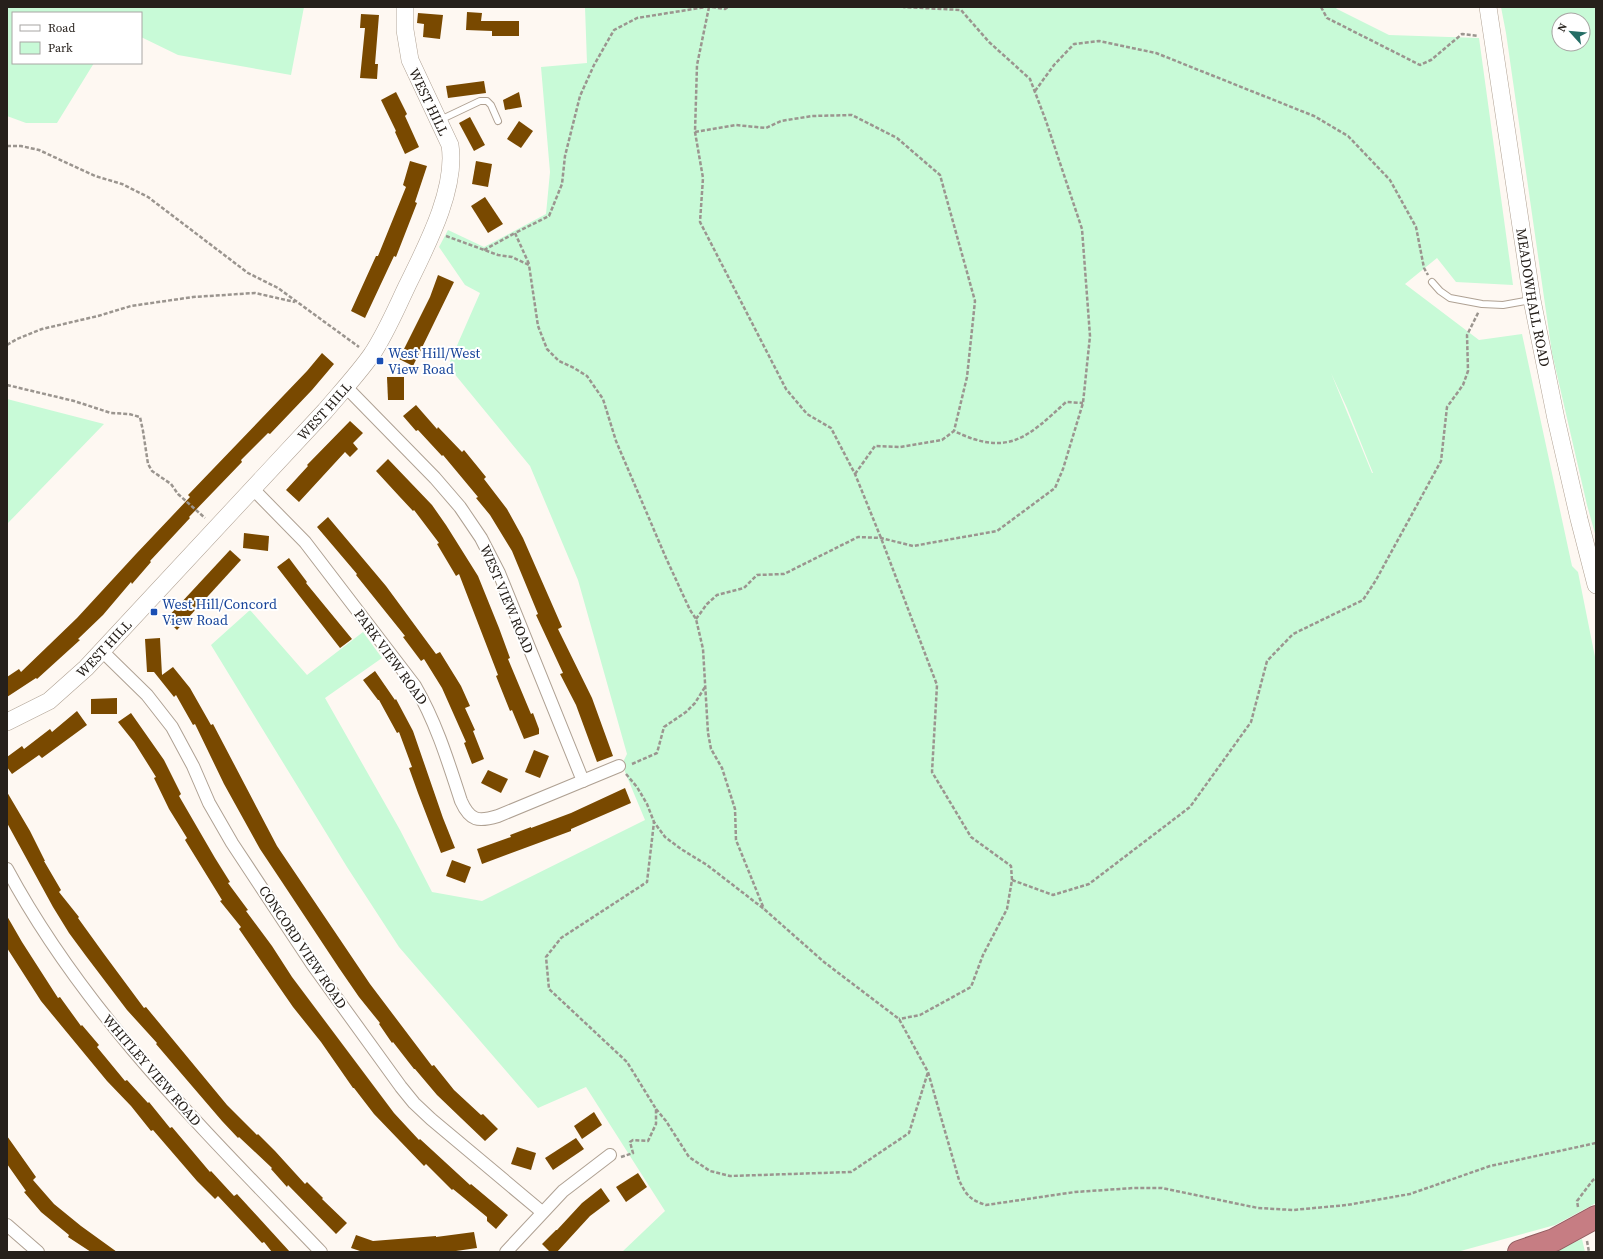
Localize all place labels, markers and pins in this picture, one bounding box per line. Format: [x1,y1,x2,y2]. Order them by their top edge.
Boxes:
place label: West Hill/West View Road [388,343,480,379]
marker: West Hill/West View Road [375,356,385,366]
place label: West Hill/Concord View Road [162,594,277,630]
marker: West Hill/Concord View Road [149,607,159,617]

